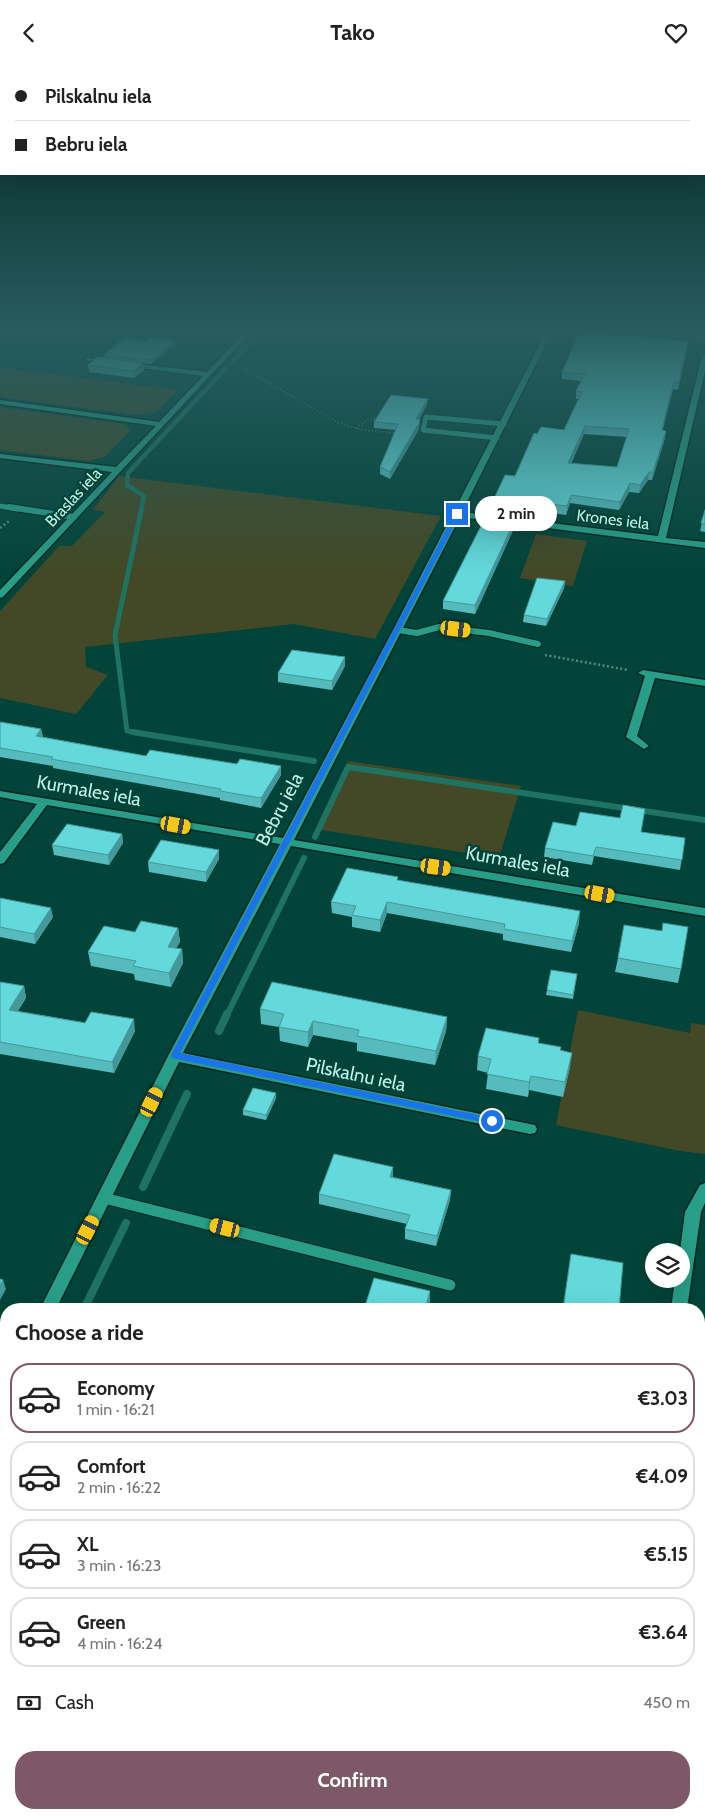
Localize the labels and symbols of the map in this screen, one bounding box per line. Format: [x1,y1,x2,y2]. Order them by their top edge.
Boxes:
street label: Braslas iela [41,464,106,531]
callout: 2 min [474,497,557,531]
route end [446,503,468,525]
street label: Krones iela [575,506,651,533]
car [440,620,471,638]
street label: Bebru iela [251,769,308,850]
street label: Kurmales iela [35,770,143,811]
car [159,815,192,835]
street label: Kurmales iela [464,841,572,882]
car [420,857,451,877]
car [583,884,616,904]
street label: Pilskalnu iela [304,1053,408,1096]
car [138,1085,165,1119]
route start [481,1110,503,1132]
car [74,1213,101,1247]
car [208,1217,241,1239]

